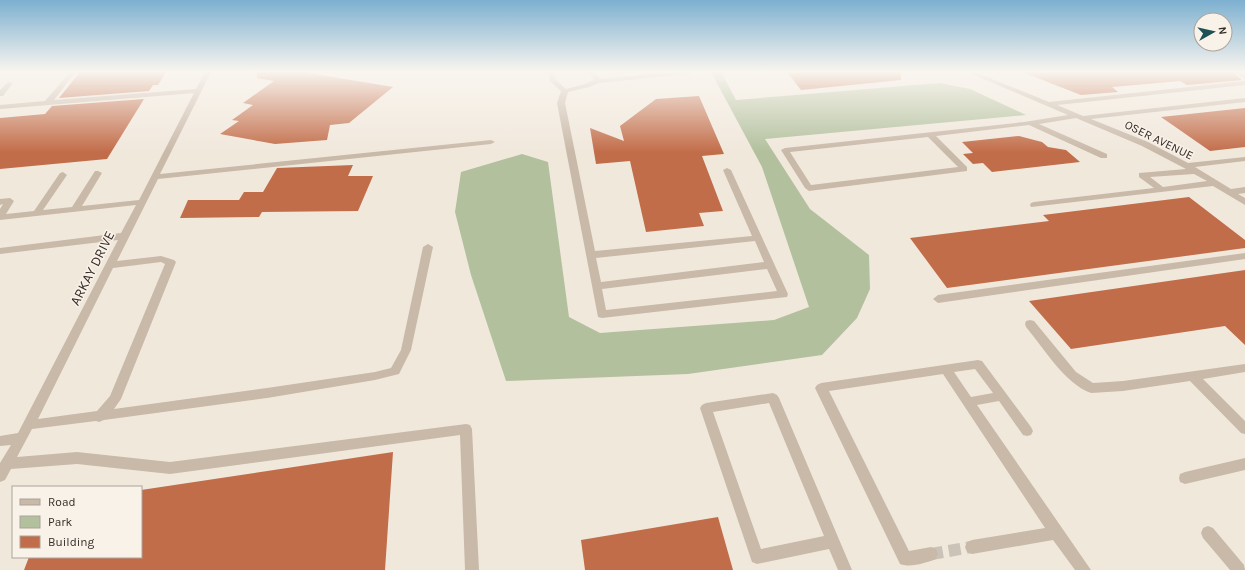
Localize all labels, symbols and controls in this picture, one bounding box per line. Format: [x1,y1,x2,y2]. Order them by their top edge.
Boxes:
north arrow [1193,12,1233,52]
text: N [1215,26,1229,35]
street label: OSER AVENUE [1122,117,1196,163]
street label: ARKAY DRIVE [66,228,118,308]
legend [12,486,142,558]
text: Road [48,495,76,509]
text: Park [48,515,73,529]
text: Building [48,535,95,549]

